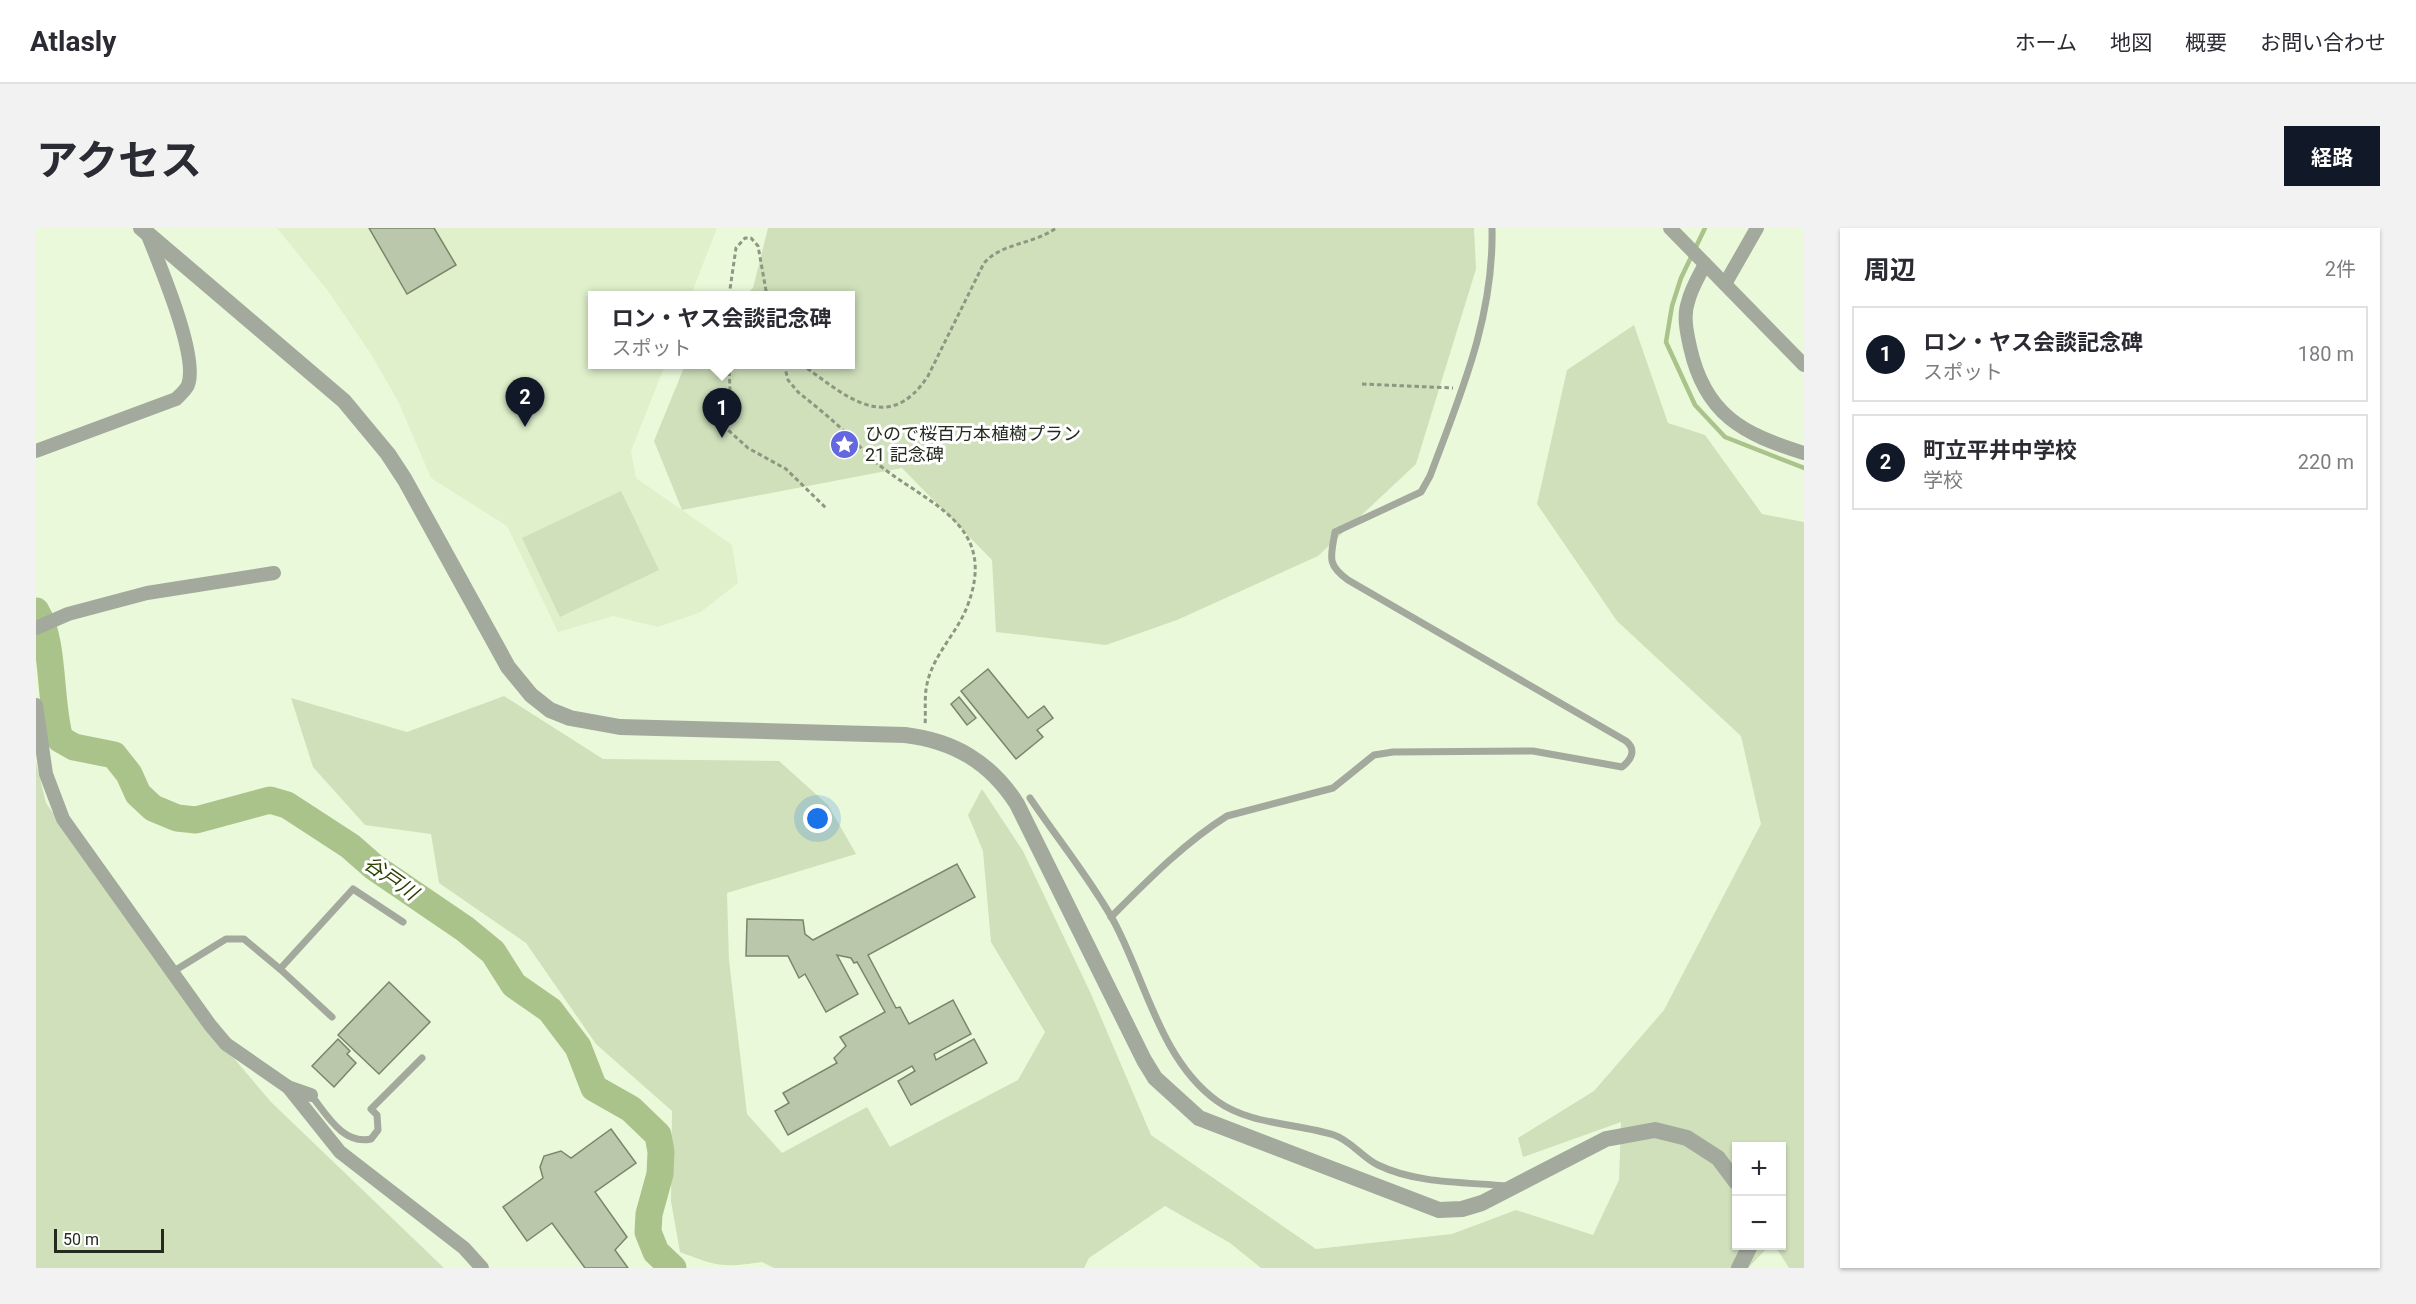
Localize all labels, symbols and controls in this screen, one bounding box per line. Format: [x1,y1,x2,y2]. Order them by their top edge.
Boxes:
text: Atlasly [30,25,116,58]
text: ホーム [2015,31,2077,55]
text: 地図 [2110,31,2152,55]
text: 概要 [2185,31,2227,55]
text: お問い合わせ [2260,31,2386,55]
button: 経路 [2284,126,2380,186]
text: アクセス [36,136,202,185]
text: 周辺 [1864,255,1916,285]
text: 2件 [2325,257,2356,281]
popup [588,291,855,369]
text: ロン・ヤス会談記念碑 [611,306,832,331]
text: ロン・ヤス会談記念碑 [1923,330,2143,355]
text: スポット [611,336,691,360]
text: 1 [1880,342,1891,366]
text: 180 m [2298,342,2354,366]
text: スポット [1923,360,2003,384]
pin: 2 [506,378,544,427]
pin: 1 [702,388,742,438]
place label: ひので桜百万本植樹プラン 21 記念碑 [865,423,1081,465]
place icon: ひので桜百万本植樹プラン 21 記念碑 [828,428,860,460]
text: 町立平井中学校 [1923,438,2077,463]
text: 2 [1880,450,1891,474]
text: 220 m [2298,450,2354,474]
text: 学校 [1923,468,1963,492]
your location [803,804,832,833]
water label: 谷戸川 [360,851,424,906]
map controls [1732,1142,1786,1250]
button: + [1732,1142,1786,1196]
button: − [1732,1196,1786,1250]
scale bar [54,1226,164,1254]
text: 50 m [63,1230,99,1249]

